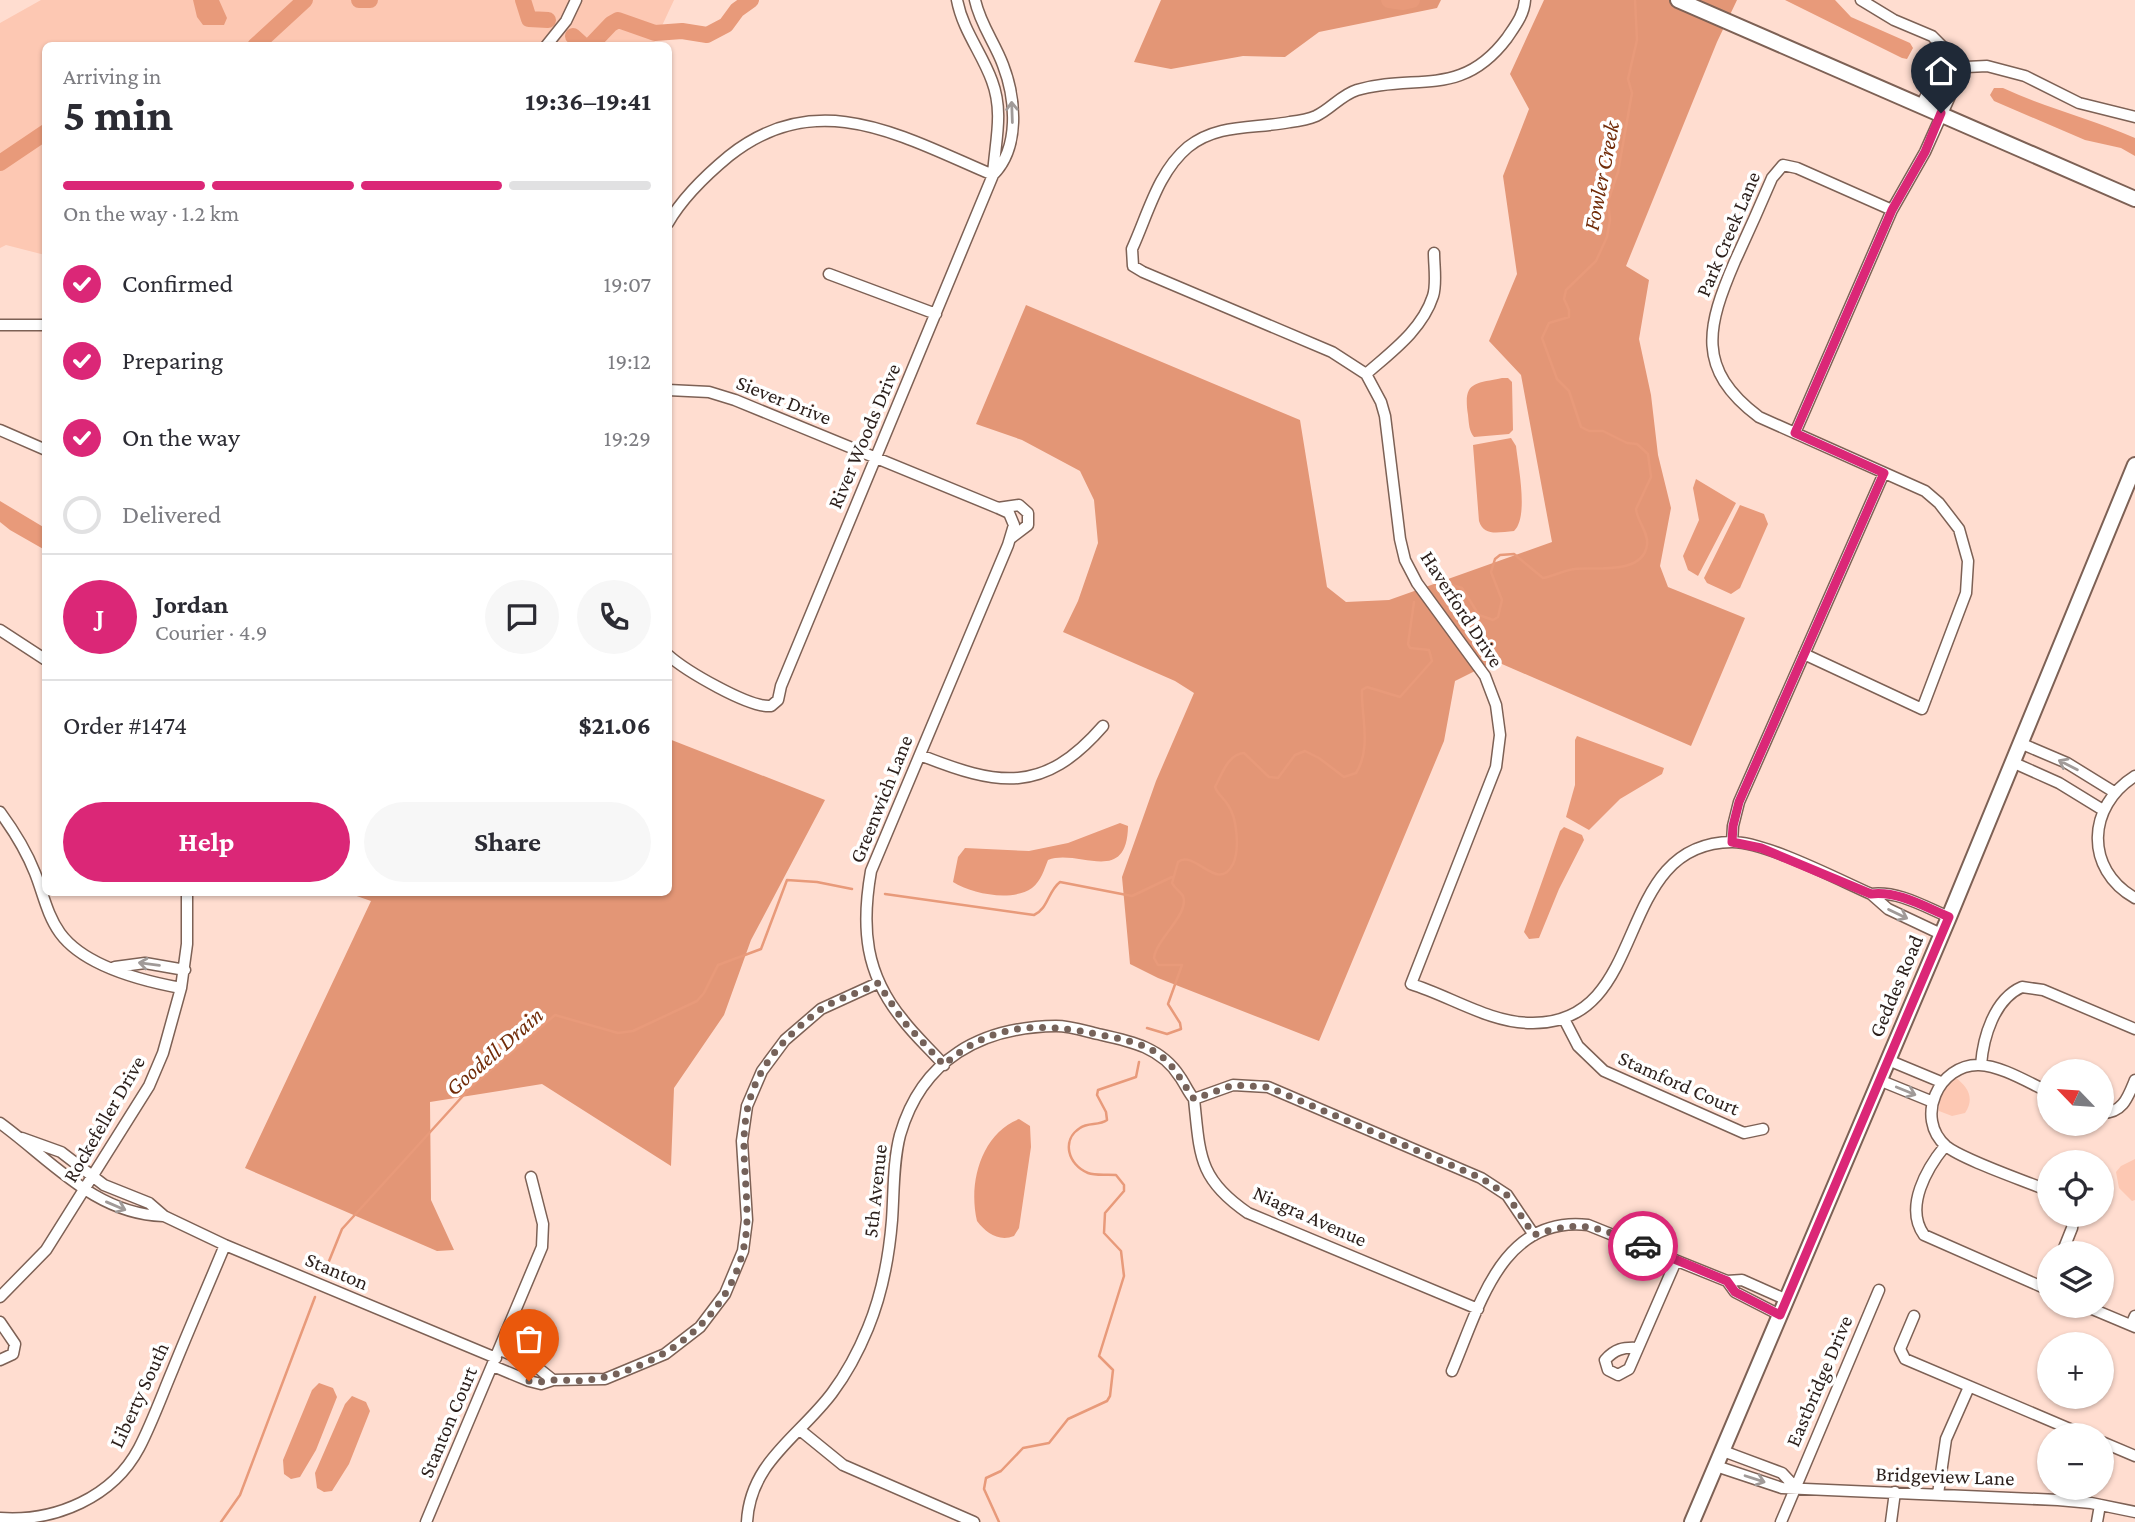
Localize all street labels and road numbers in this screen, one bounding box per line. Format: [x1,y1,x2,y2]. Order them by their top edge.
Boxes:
street label: Park Creek Lane [1691,168,1765,300]
street label: River Woods Drive [823,360,905,512]
street label: Siever Drive [733,370,835,430]
street label: Haverford Drive [1416,546,1508,672]
street label: Greenwich Lane [844,732,918,866]
street label: Geddes Road [1864,931,1928,1041]
street label: Stamford Court [1615,1046,1744,1121]
street label: Rockefeller Drive [58,1051,150,1187]
street label: 5th Avenue [858,1143,892,1239]
street label: Niagra Avenue [1249,1180,1371,1252]
street label: Stanton [302,1247,372,1295]
street label: Eastbridge Drive [1781,1312,1857,1450]
street label: Liberty South [104,1338,174,1452]
street label: Stanton Court [414,1362,483,1481]
street label: Bridgeview Lane [1875,1462,2015,1490]

